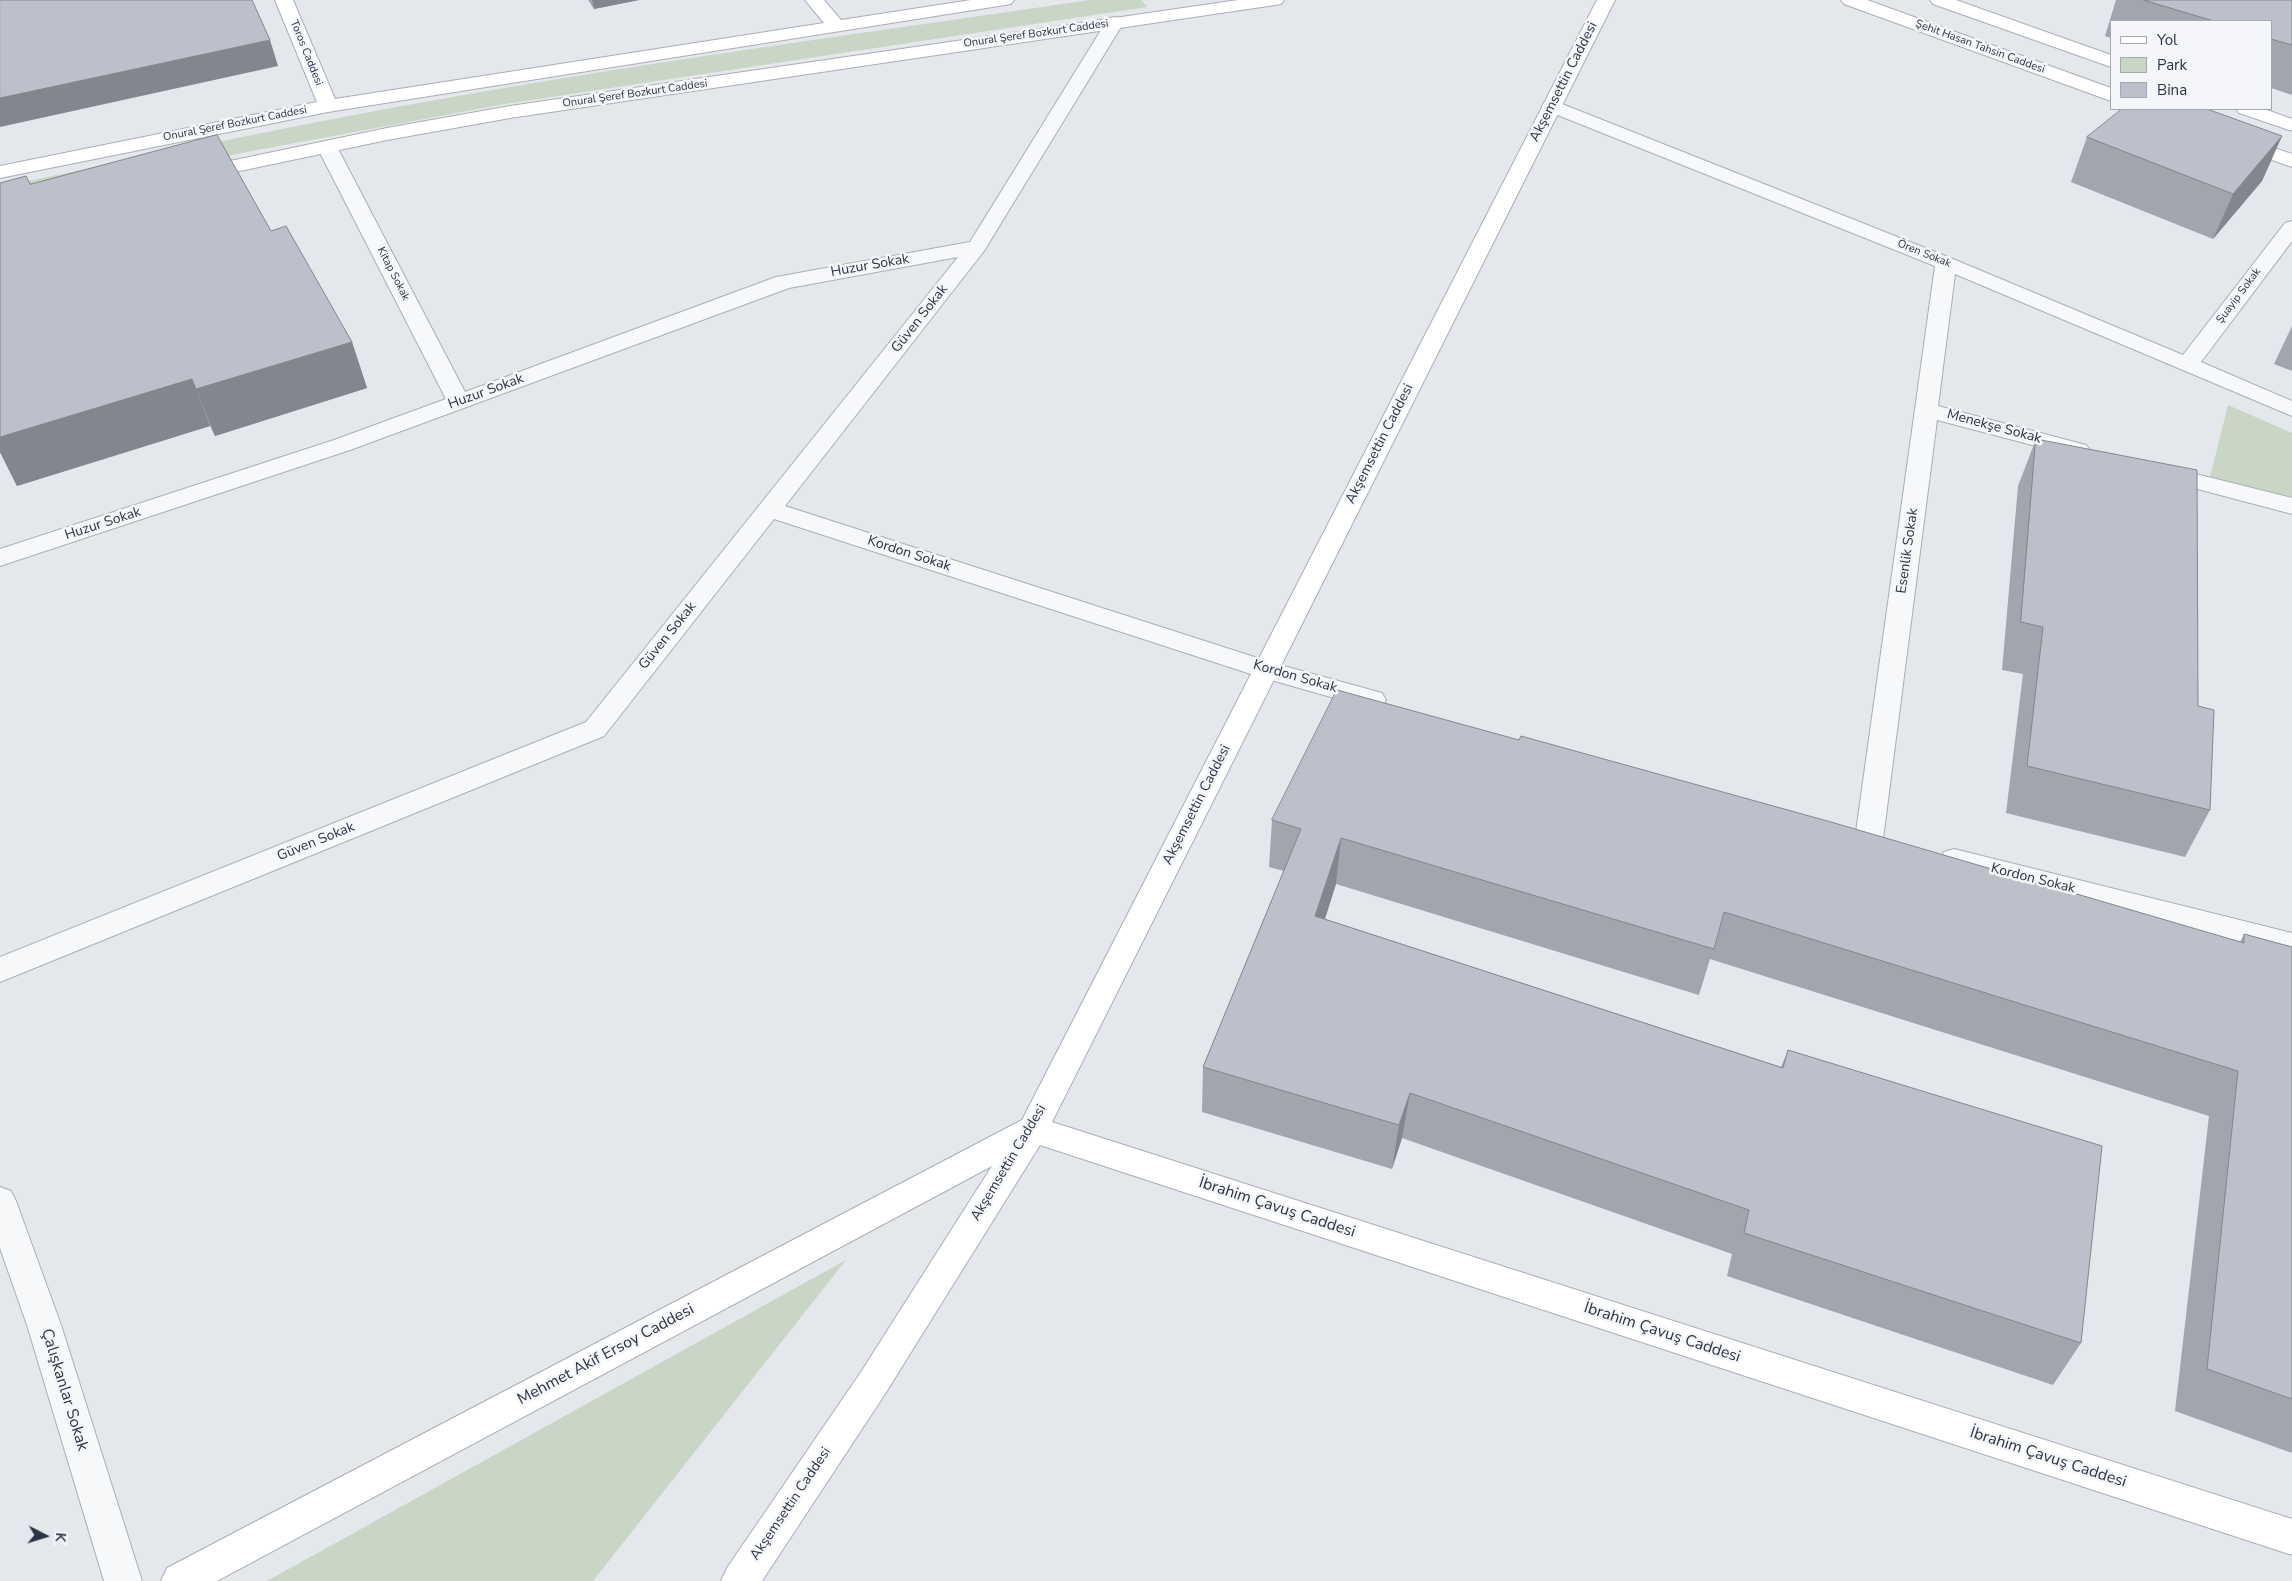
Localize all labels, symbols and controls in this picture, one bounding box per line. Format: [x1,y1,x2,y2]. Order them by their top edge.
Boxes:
street label: Onural Şeref Bozkurt Caddesi [963,17,1109,51]
street label: Şehit Hasan Tahsin Caddesi [1913,17,2047,77]
street label: Toros Caddesi [287,18,325,88]
street label: Akşemsettin Caddesi [1527,19,1601,145]
legend [2110,20,2272,110]
text: Yol [2157,30,2178,50]
text: Park [2157,55,2187,75]
street label: Onural Şeref Bozkurt Caddesi [562,77,708,111]
text: Bina [2157,80,2187,100]
street label: Onural Şeref Bozkurt Caddesi [162,104,308,144]
street label: Ören Sokak [1895,237,1953,271]
street label: Kitap Sokak [374,245,412,303]
street label: Huzur Sokak [830,251,910,281]
street label: Şuayip Sokak [2214,266,2264,326]
street label: Güven Sokak [888,282,952,356]
street label: Huzur Sokak [446,371,526,413]
street label: Akşemsettin Caddesi [1343,381,1417,507]
street label: Menekşe Sokak [1945,406,2043,448]
street label: Huzur Sokak [63,504,143,544]
street label: Esenlik Sokak [1894,507,1922,595]
street label: Kordon Sokak [865,533,953,575]
street label: Güven Sokak [636,599,700,673]
street label: Kordon Sokak [1251,657,1339,697]
street label: Akşemsettin Caddesi [1160,742,1234,868]
street label: Güven Sokak [275,819,357,865]
street label: Kordon Sokak [1989,860,2077,898]
street label: Akşemsettin Caddesi [968,1102,1050,1224]
street label: İbrahim Çavuş Caddesi [1196,1174,1358,1242]
street label: İbrahim Çavuş Caddesi [1581,1299,1743,1367]
street label: Mehmet Akif Ersoy Caddesi [514,1300,698,1410]
street label: Çalışkanlar Sokak [36,1327,92,1453]
street label: İbrahim Çavuş Caddesi [1967,1424,2129,1492]
street label: Akşemsettin Caddesi [747,1445,835,1563]
north arrow [20,1511,70,1561]
text: K [51,1532,70,1543]

